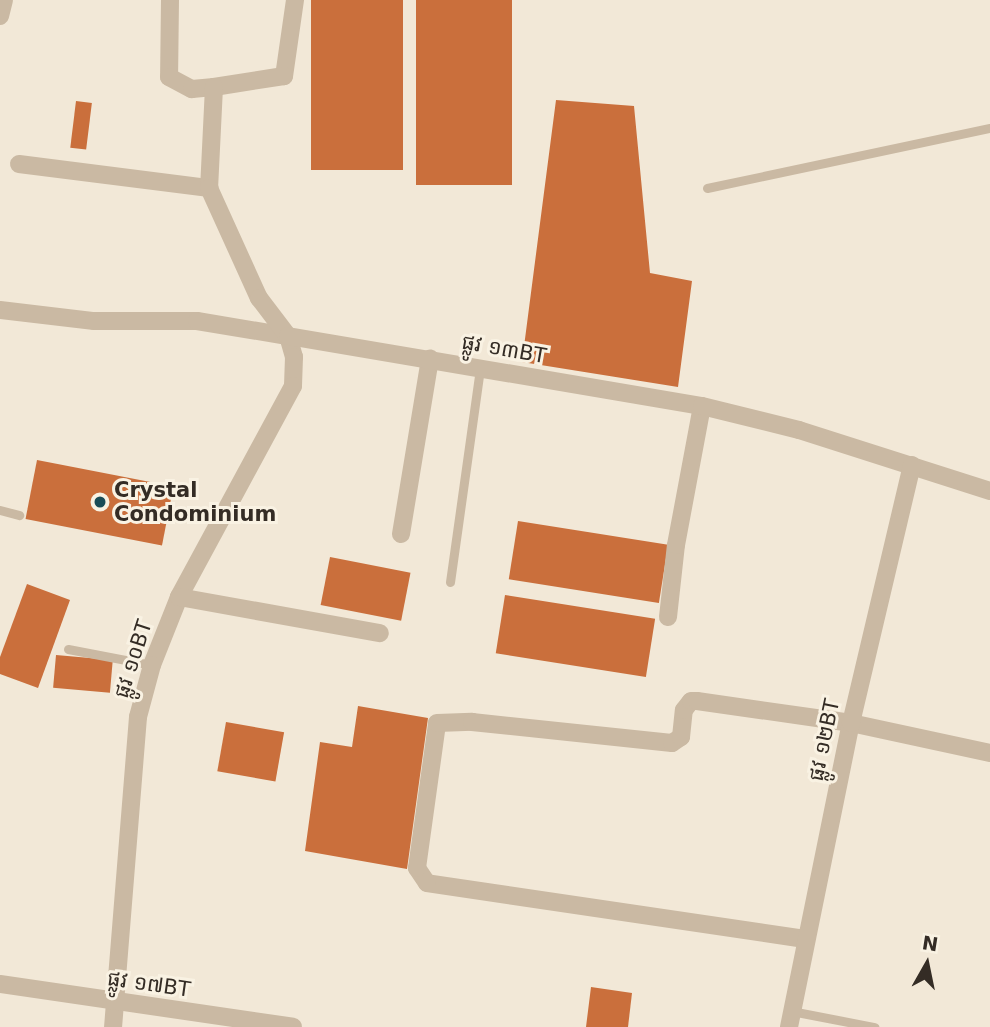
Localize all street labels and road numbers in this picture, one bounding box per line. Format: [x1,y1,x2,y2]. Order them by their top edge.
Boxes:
street label: ផ្លូវ ១៣BT [460,329,548,369]
street label: ផ្លូវ ១០BT [109,617,157,701]
street label: ផ្លូវ ១២BT [803,697,845,783]
street label: ផ្លូវ ១៧BT [106,966,192,1002]

